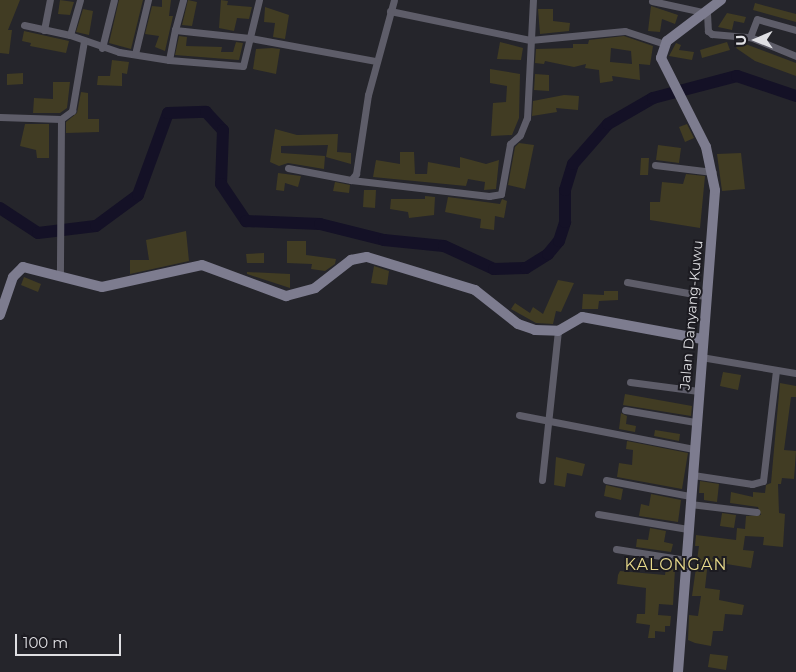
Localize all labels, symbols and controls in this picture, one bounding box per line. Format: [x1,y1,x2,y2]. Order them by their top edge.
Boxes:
north arrow [731,15,781,65]
text: U [732,35,750,46]
street label: Jalan Danyang-Kuwu [676,239,706,391]
district label: KALONGAN [624,555,728,575]
scale bar [18,624,124,656]
text: 100 m [23,633,68,652]

